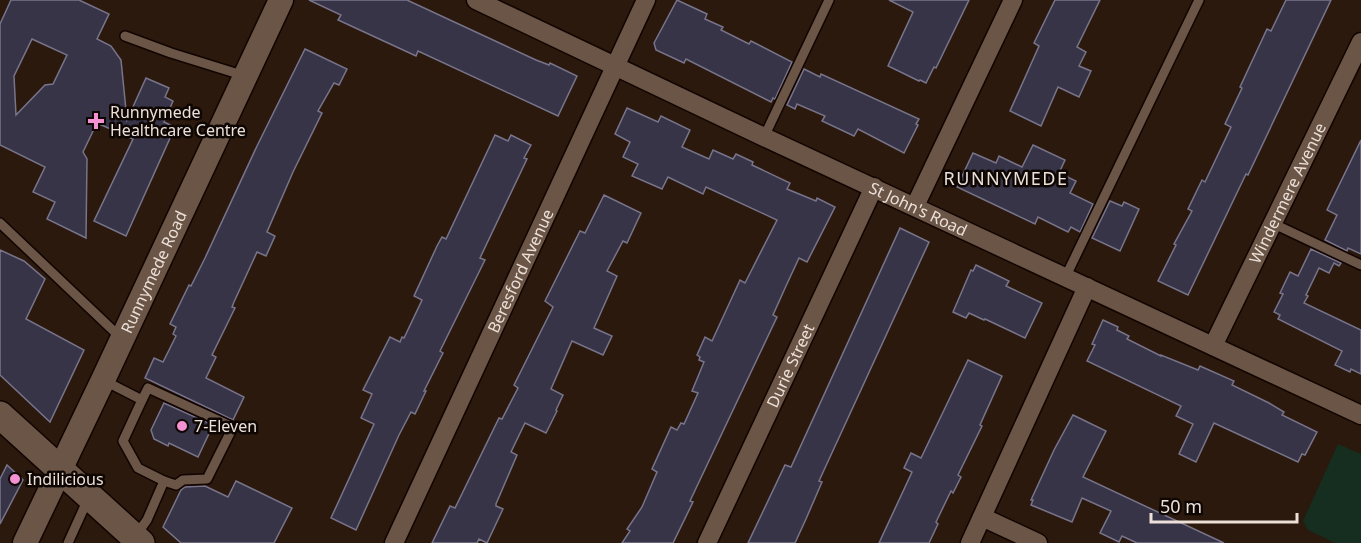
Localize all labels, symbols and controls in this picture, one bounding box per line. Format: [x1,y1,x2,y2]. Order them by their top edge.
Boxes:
place label: Runnymede Healthcare Centre [110,101,246,141]
marker: Runnymede Healthcare Centre [87,112,105,130]
street label: Windermere Avenue [1244,119,1331,267]
district label: RUNNYMEDE [944,166,1068,190]
street label: St John's Road [866,176,971,241]
street label: Beresford Avenue [482,205,559,336]
street label: Runnymede Road [115,207,192,337]
street label: Durie Street [761,320,819,411]
place label: 7-Eleven [194,415,257,437]
marker: 7-Eleven [175,419,189,433]
place label: Indilicious [27,468,104,490]
marker: Indilicious [8,472,22,486]
scale bar [1151,486,1296,524]
text: 50 m [1160,494,1202,518]

